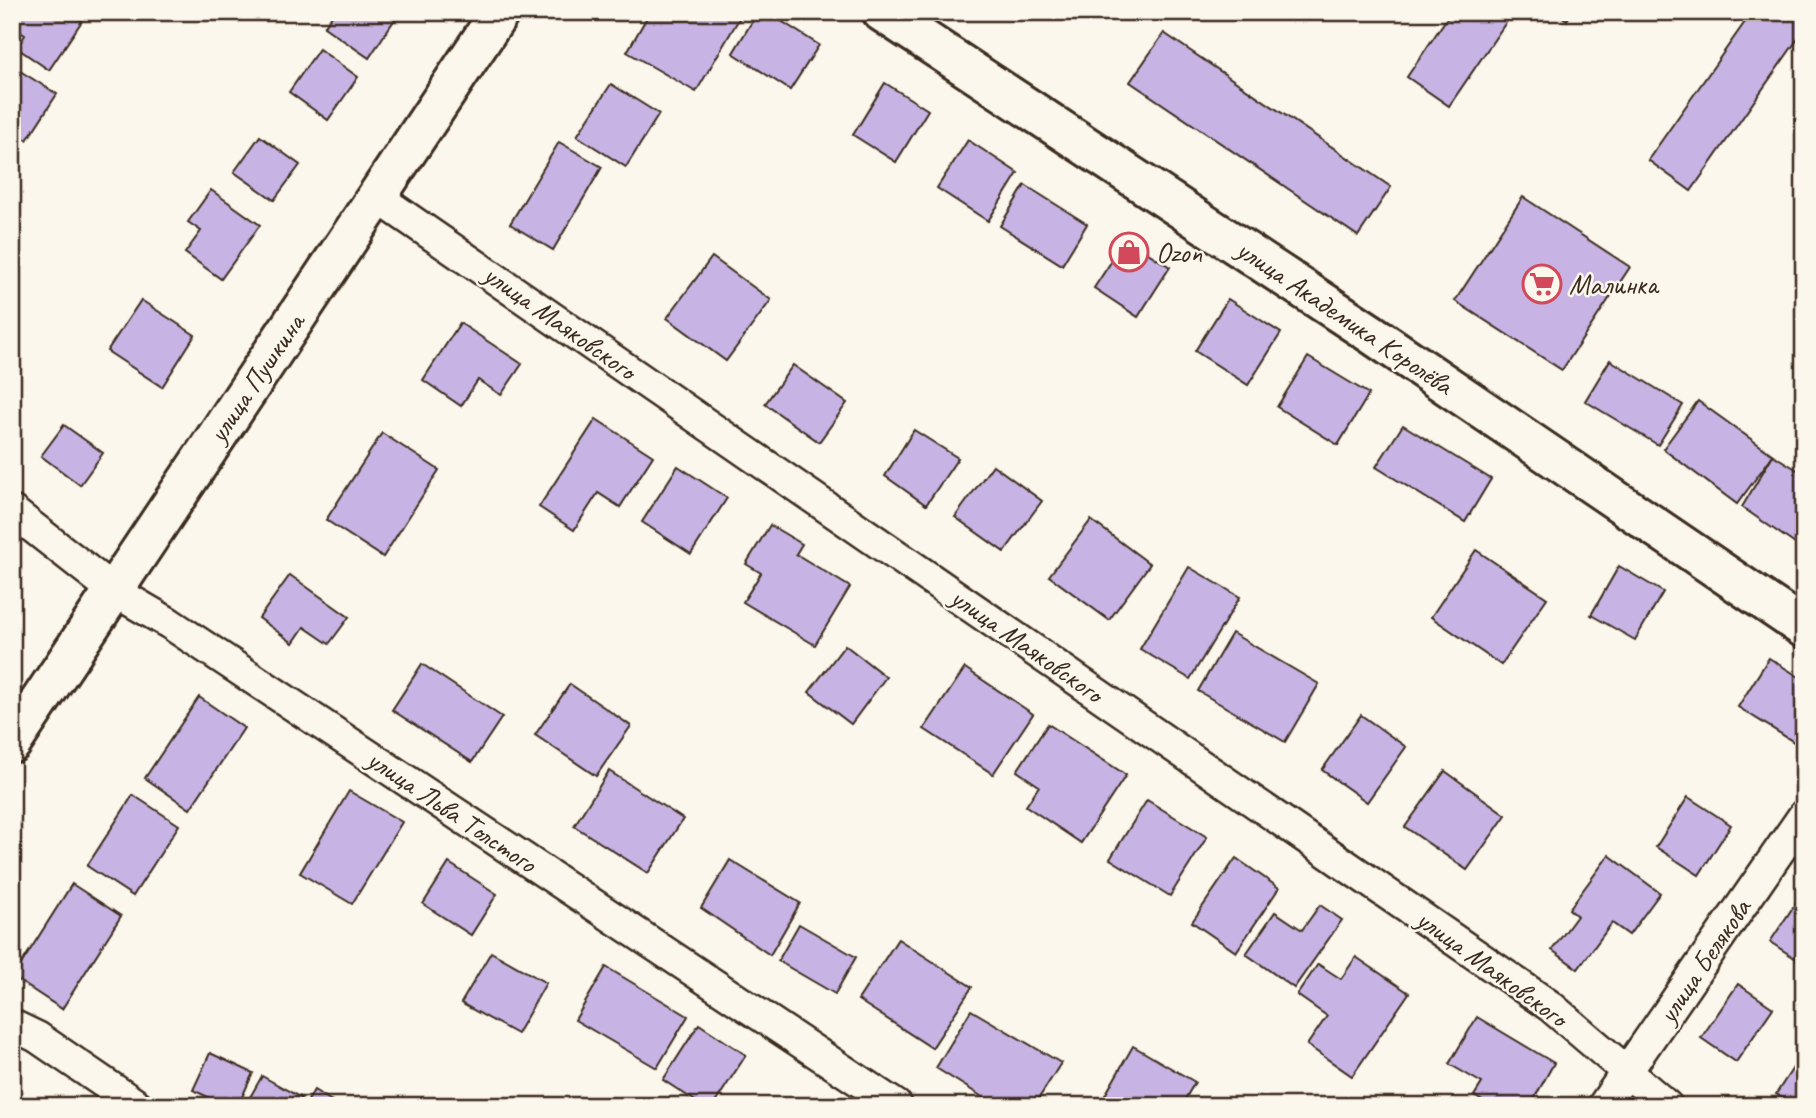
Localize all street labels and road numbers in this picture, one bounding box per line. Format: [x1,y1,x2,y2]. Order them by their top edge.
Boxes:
street label: улица Академика Королёва [1229,231,1461,403]
street label: улица Маяковского [475,256,645,389]
street label: улица Пушкина [199,305,313,451]
street label: улица Маяковского [942,579,1112,712]
street label: улица Льва Толстого [359,740,545,882]
street label: улица Белякова [1649,891,1759,1031]
street label: улица Маяковского [1408,900,1577,1036]

